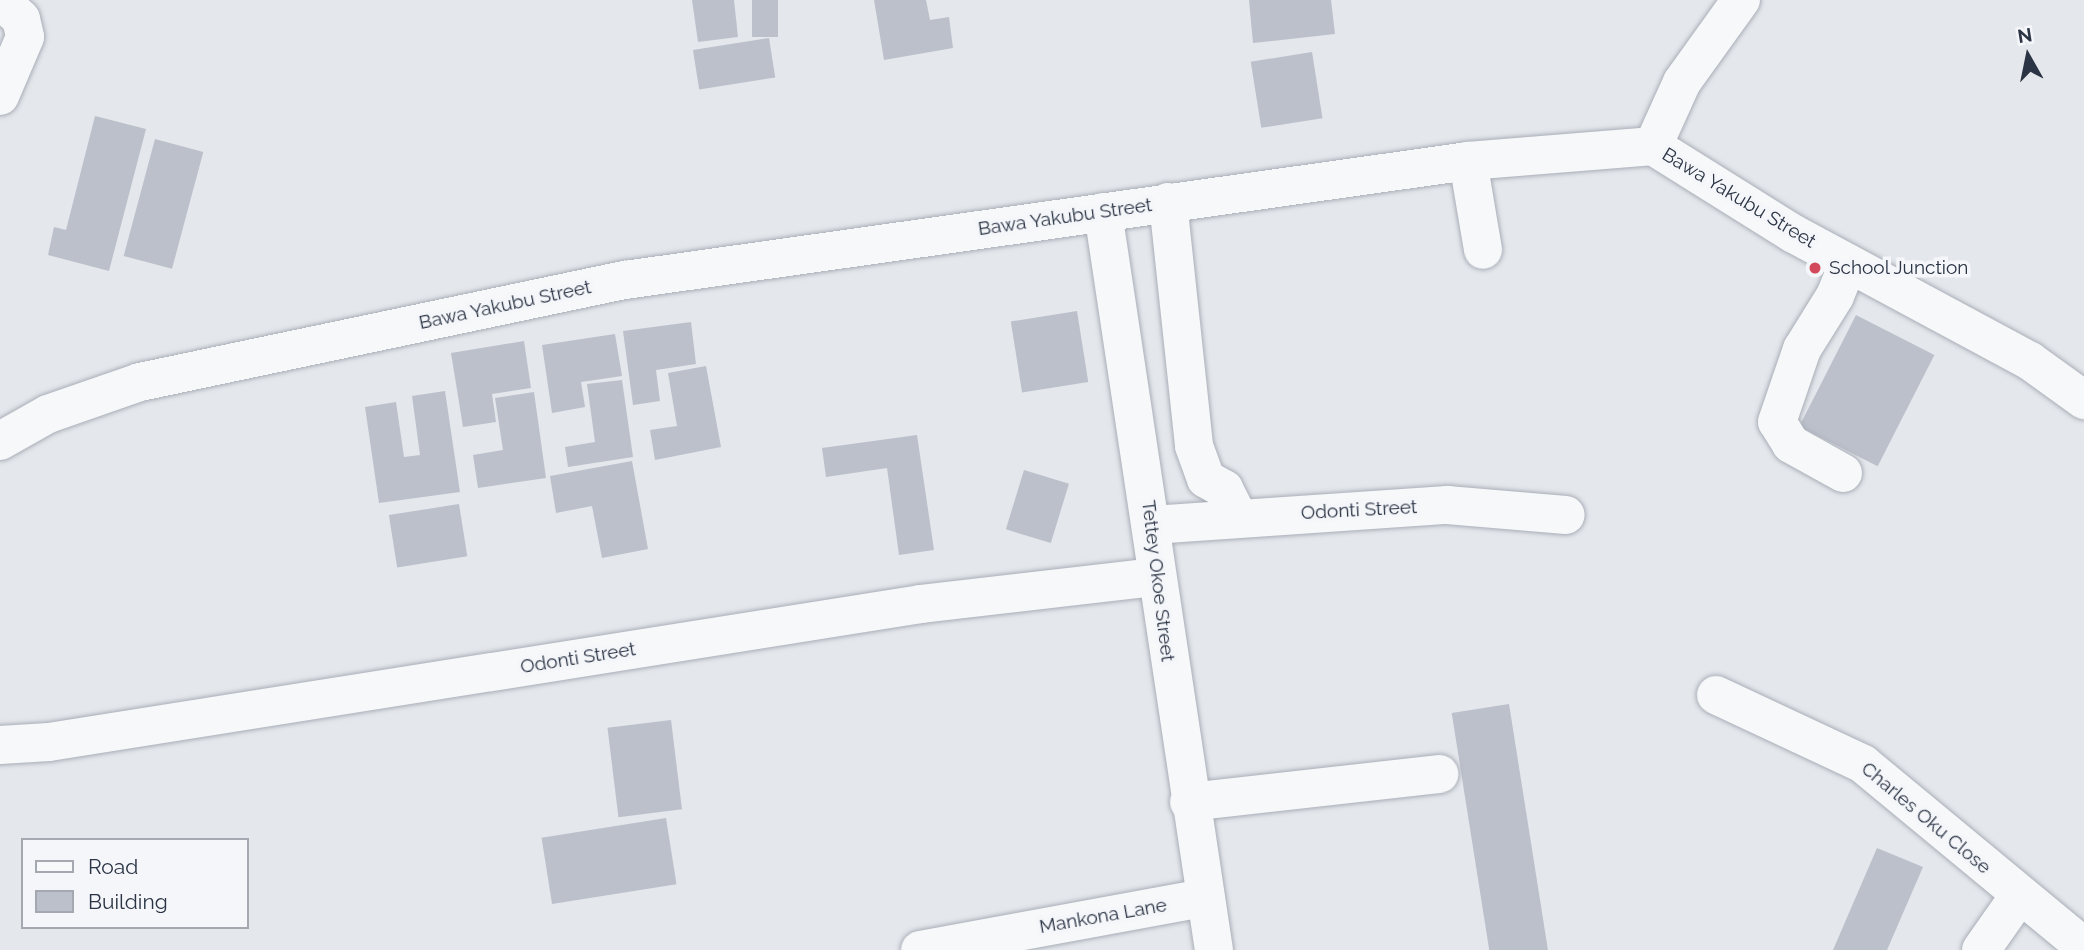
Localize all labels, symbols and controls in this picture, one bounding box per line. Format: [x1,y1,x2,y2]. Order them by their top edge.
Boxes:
north arrow [1993,21,2063,91]
text: N [2016,23,2034,47]
street label: Bawa Yakubu Street [1658,143,1820,253]
street label: Bawa Yakubu Street [976,193,1154,241]
place label: School Junction [1829,257,1969,279]
marker: School Junction [1807,260,1823,276]
street label: Bawa Yakubu Street [417,276,593,334]
street label: Odonti Street [1300,496,1418,524]
street label: Tettey Okoe Street [1137,499,1179,663]
street label: Odonti Street [519,638,637,678]
street label: Charles Oku Close [1857,757,1995,879]
legend [21,838,248,929]
text: Road [88,854,138,879]
text: Building [88,889,168,914]
street label: Mankona Lane [1038,894,1168,938]

